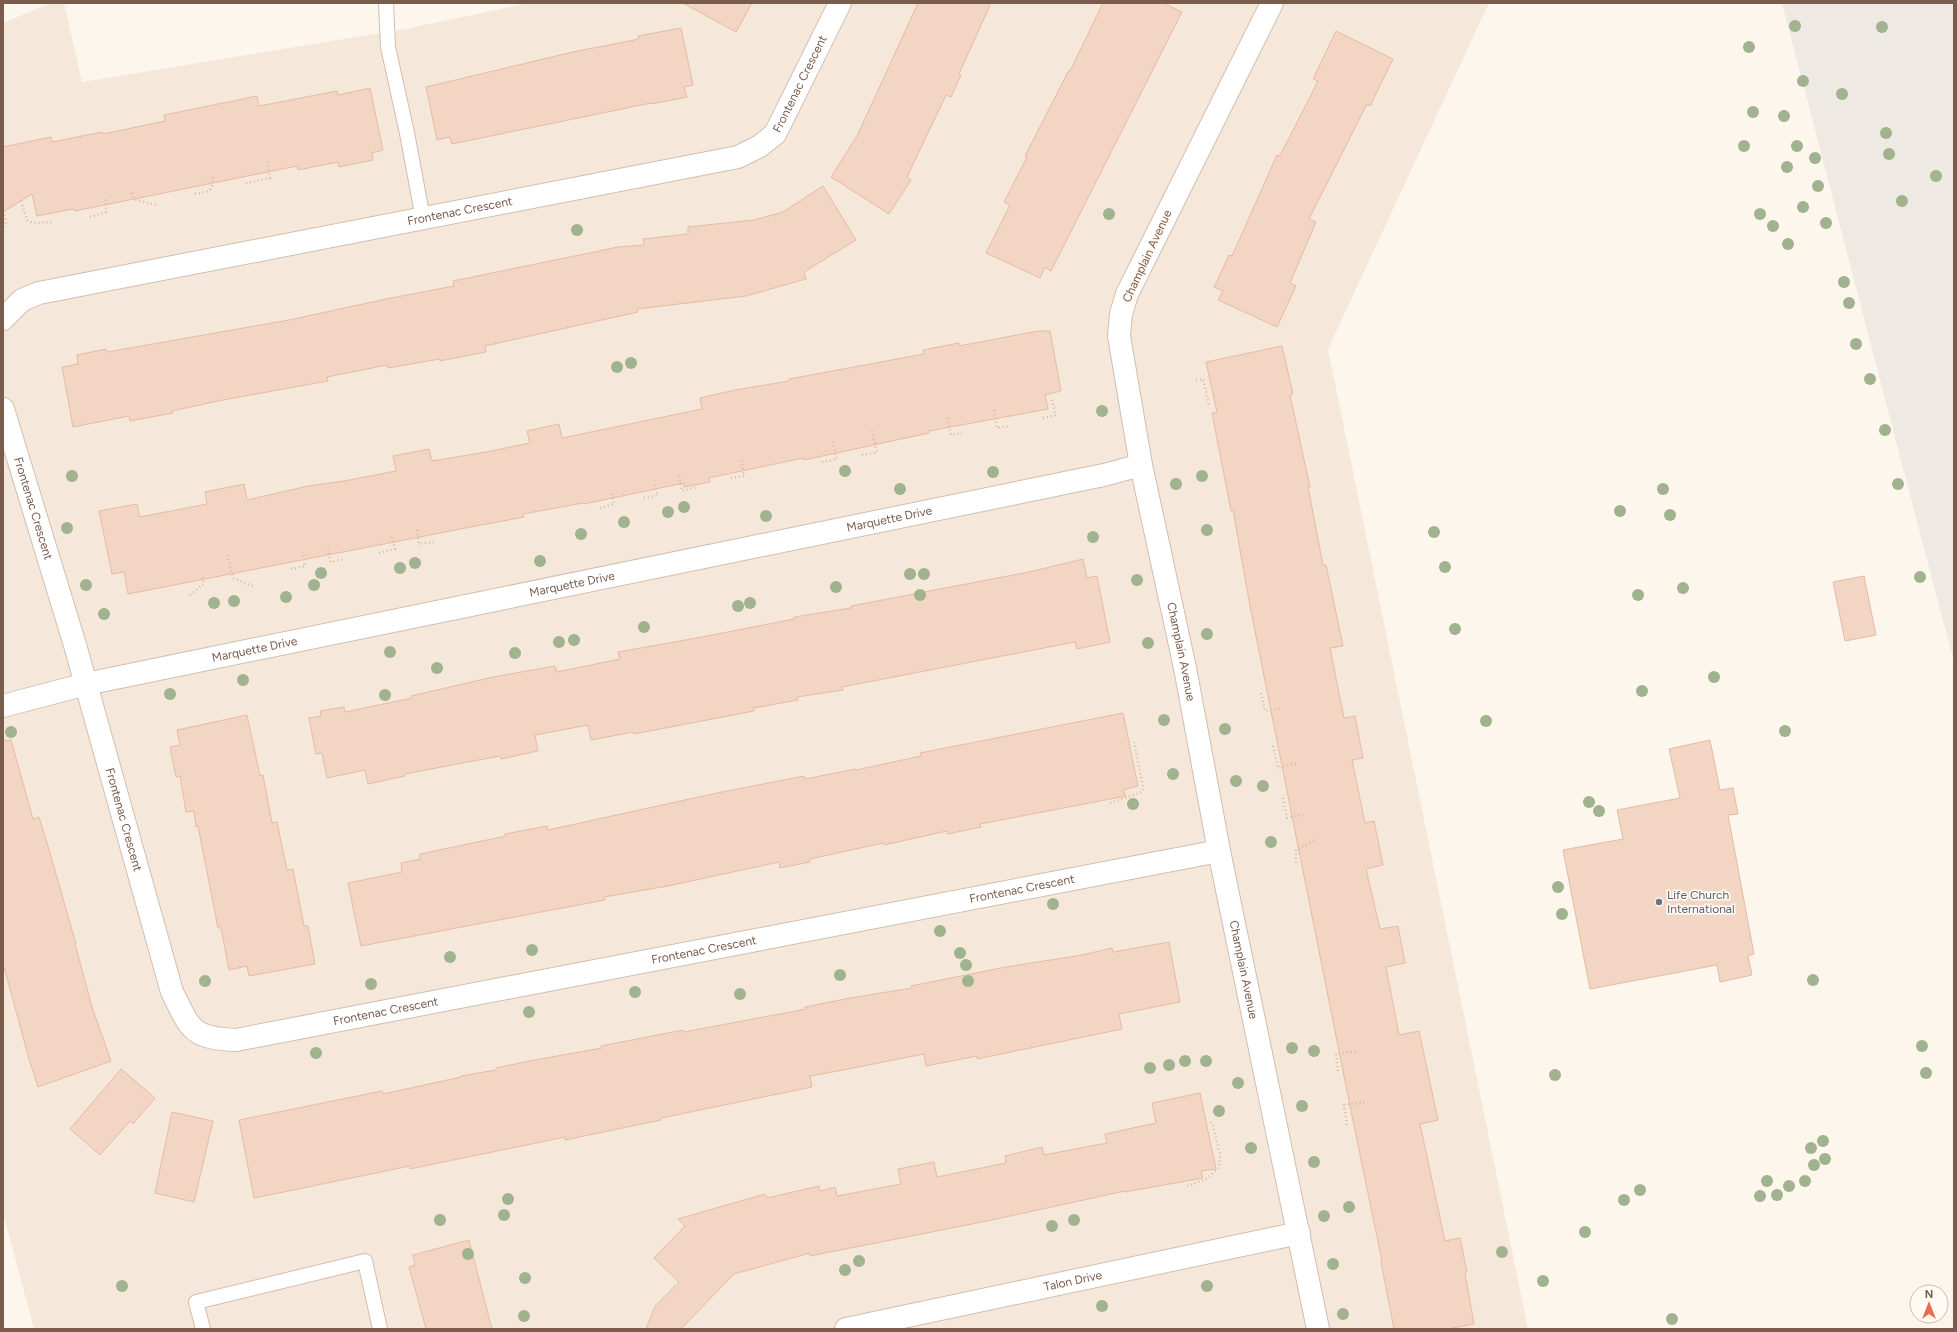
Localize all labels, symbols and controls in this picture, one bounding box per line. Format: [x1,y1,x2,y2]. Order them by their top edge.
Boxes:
street label: Frontenac Crescent [770,33,830,135]
street label: Frontenac Crescent [406,194,514,228]
street label: Champlain Avenue [1119,207,1175,305]
street label: Frontenac Crescent [11,455,56,562]
street label: Marquette Drive [845,503,934,535]
street label: Marquette Drive [528,569,616,600]
street label: Champlain Avenue [1164,601,1198,703]
street label: Marquette Drive [211,634,299,665]
street label: Frontenac Crescent [103,766,145,873]
street label: Frontenac Crescent [968,872,1076,906]
place label: Life Church International [1667,888,1735,916]
marker: Life Church International [1654,897,1664,907]
street label: Champlain Avenue [1227,919,1261,1021]
street label: Frontenac Crescent [650,933,758,967]
street label: Frontenac Crescent [332,994,440,1028]
street label: Talon Drive [1043,1268,1104,1294]
north arrow [1909,1284,1949,1324]
text: N [1925,1288,1933,1301]

